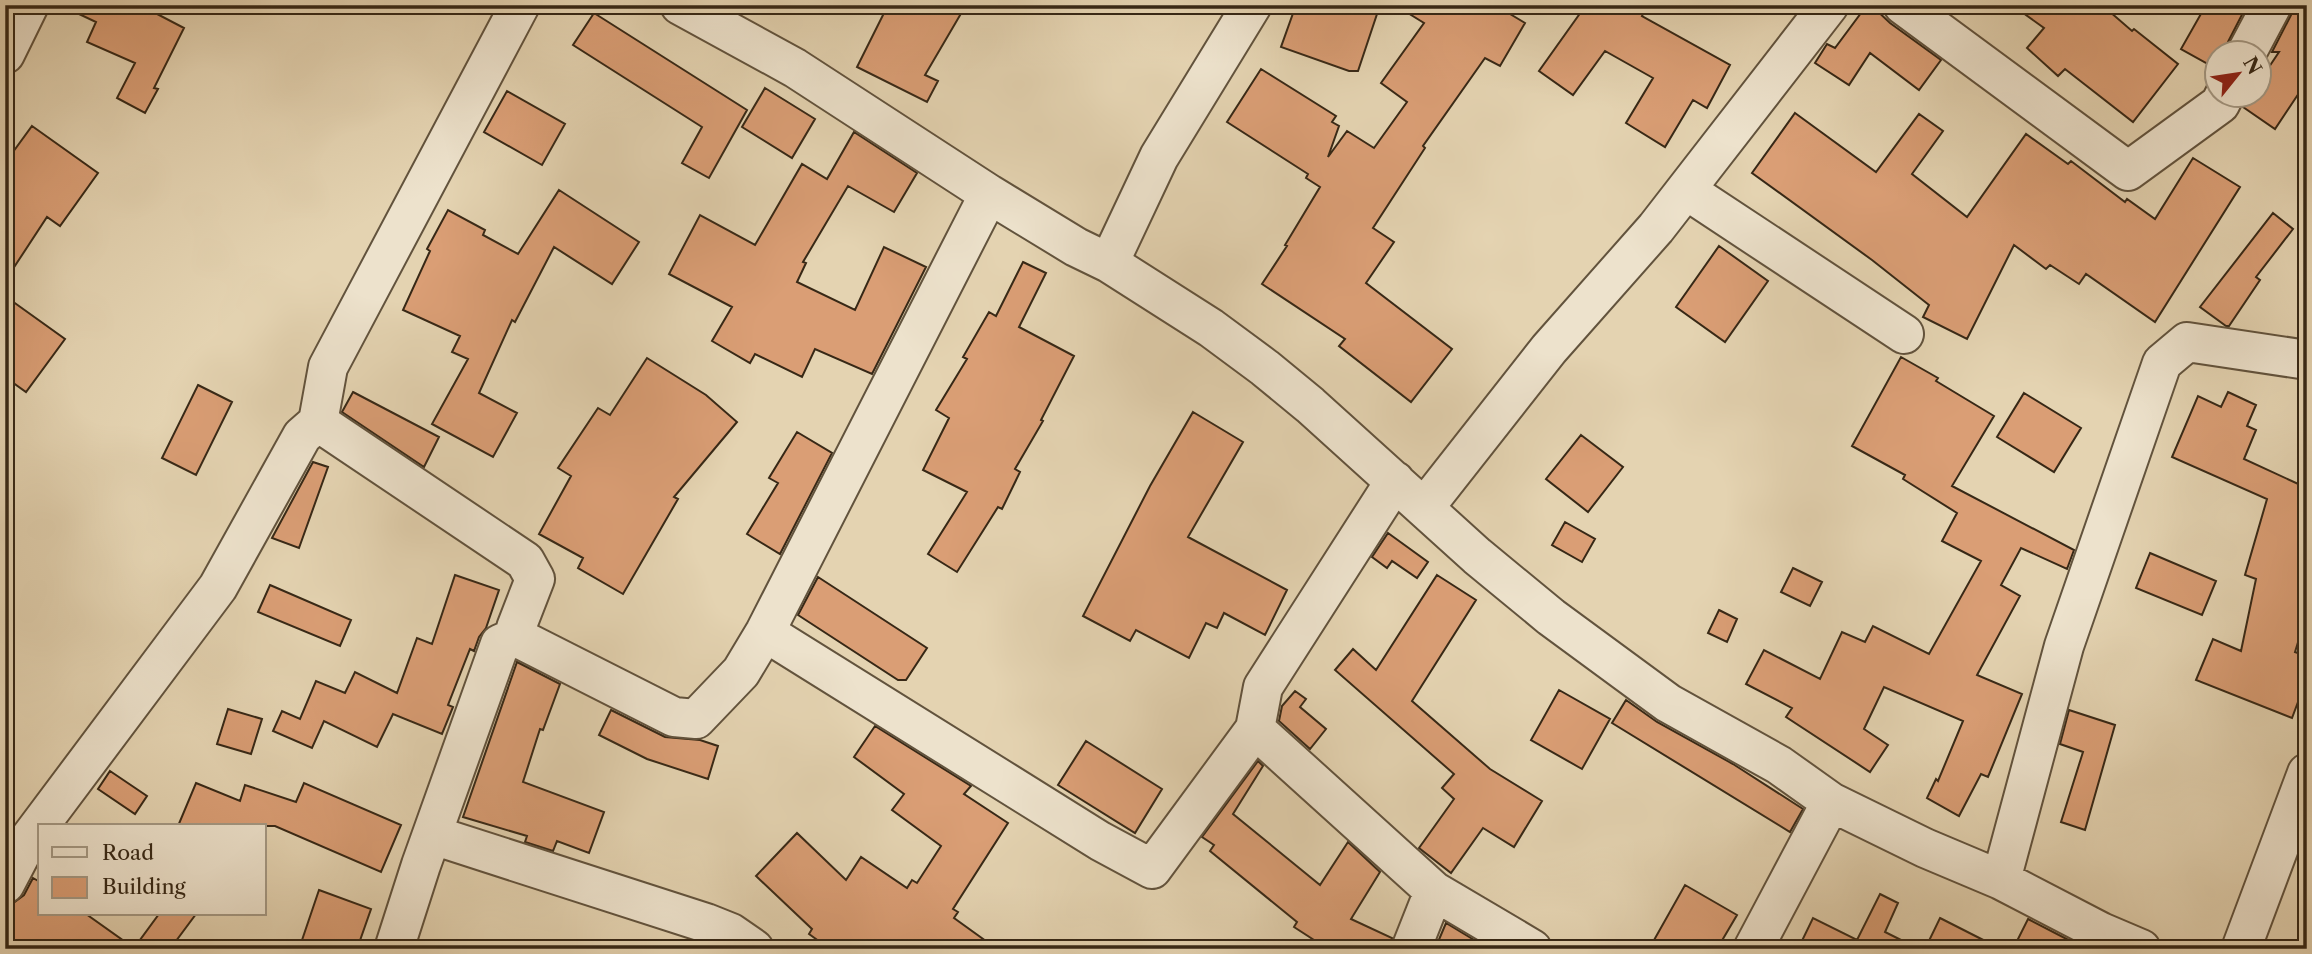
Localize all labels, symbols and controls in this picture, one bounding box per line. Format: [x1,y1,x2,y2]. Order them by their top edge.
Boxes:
north arrow [2204,38,2274,108]
text: N [2238,53,2266,79]
legend [38,824,266,916]
text: Road [102,840,154,865]
text: Building [102,874,187,899]

